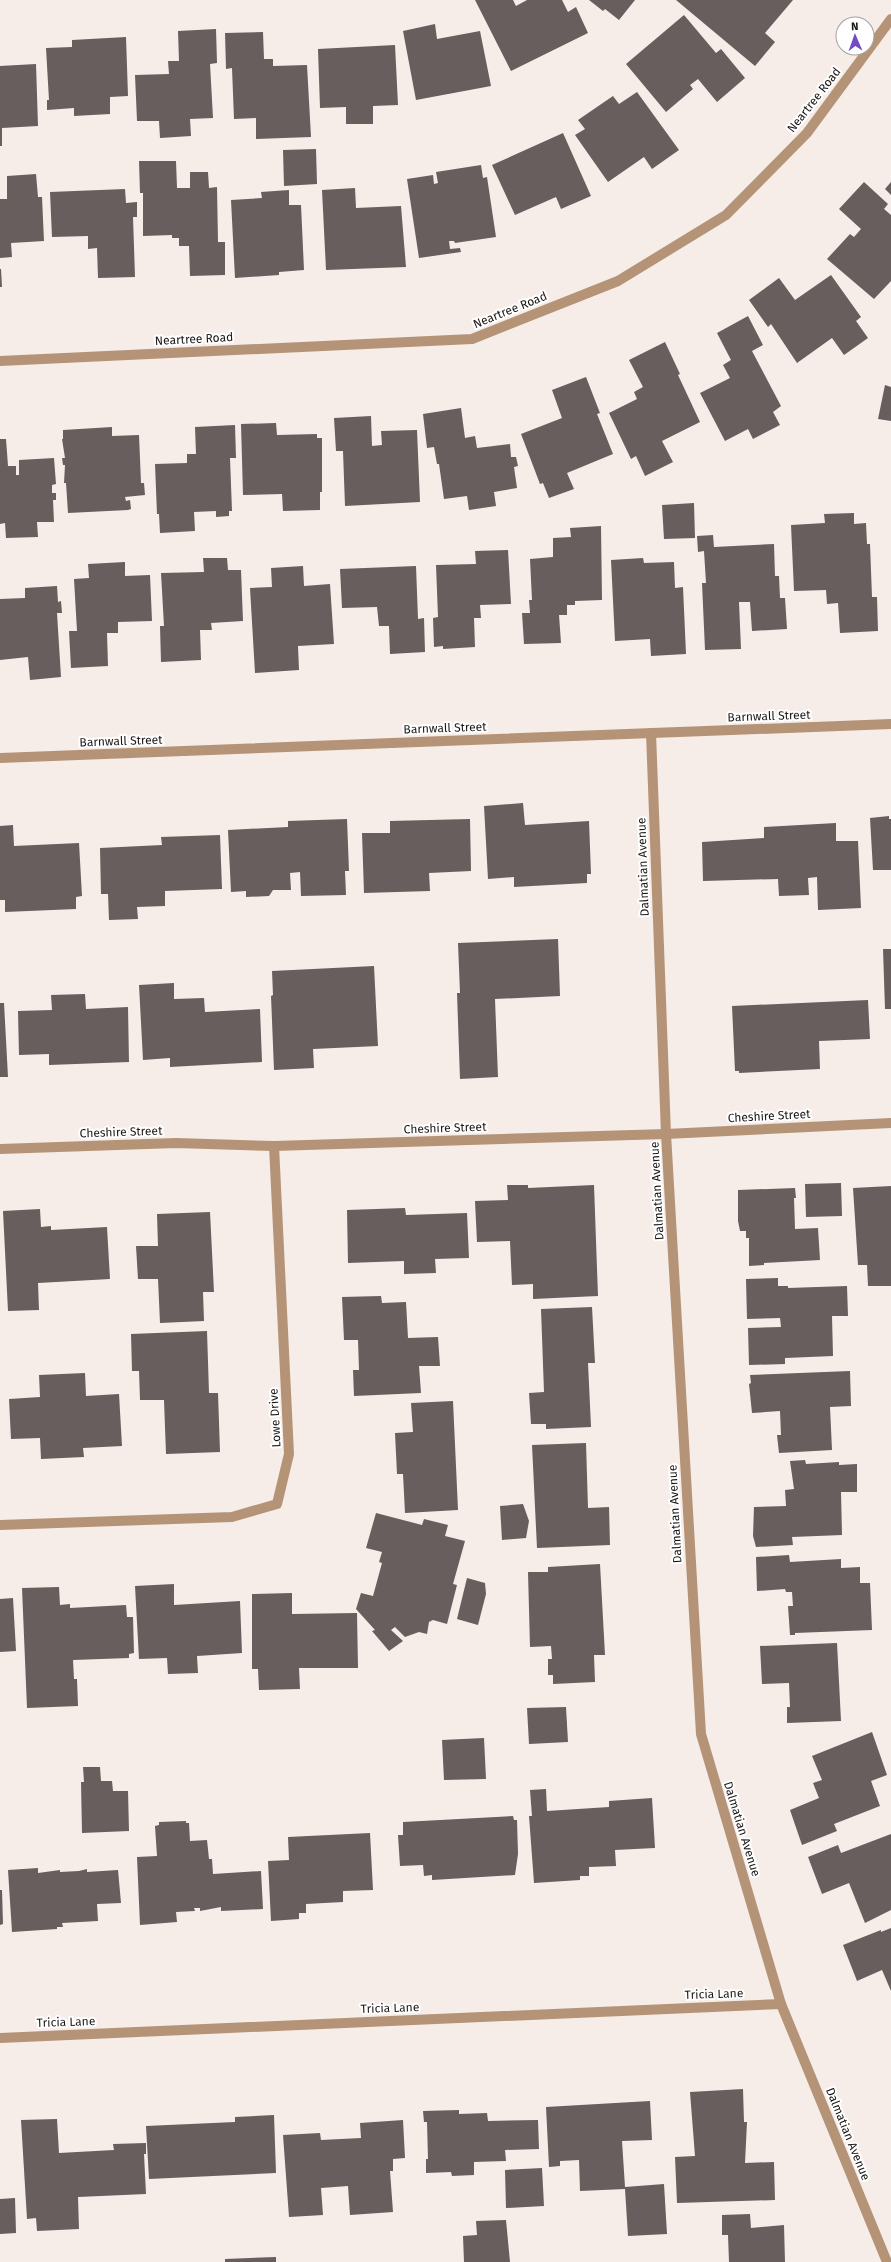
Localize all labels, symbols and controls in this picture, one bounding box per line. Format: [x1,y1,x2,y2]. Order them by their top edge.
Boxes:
north arrow [835,16,875,56]
text: N [851,20,859,33]
street label: Neartree Road [784,65,844,135]
street label: Neartree Road [471,289,549,331]
street label: Neartree Road [155,330,233,348]
street label: Barnwall Street [727,708,811,724]
street label: Barnwall Street [403,720,487,736]
street label: Barnwall Street [79,733,163,749]
street label: Dalmatian Avenue [634,817,652,917]
street label: Cheshire Street [727,1107,811,1125]
street label: Cheshire Street [403,1120,487,1136]
street label: Cheshire Street [79,1124,163,1140]
street label: Dalmatian Avenue [647,1141,667,1241]
street label: Lowe Drive [266,1388,284,1448]
street label: Dalmatian Avenue [665,1464,685,1564]
street label: Dalmatian Avenue [721,1780,763,1878]
street label: Tricia Lane [684,1986,744,2002]
street label: Tricia Lane [360,2000,420,2016]
street label: Tricia Lane [36,2014,96,2030]
street label: Dalmatian Avenue [823,2086,873,2182]

